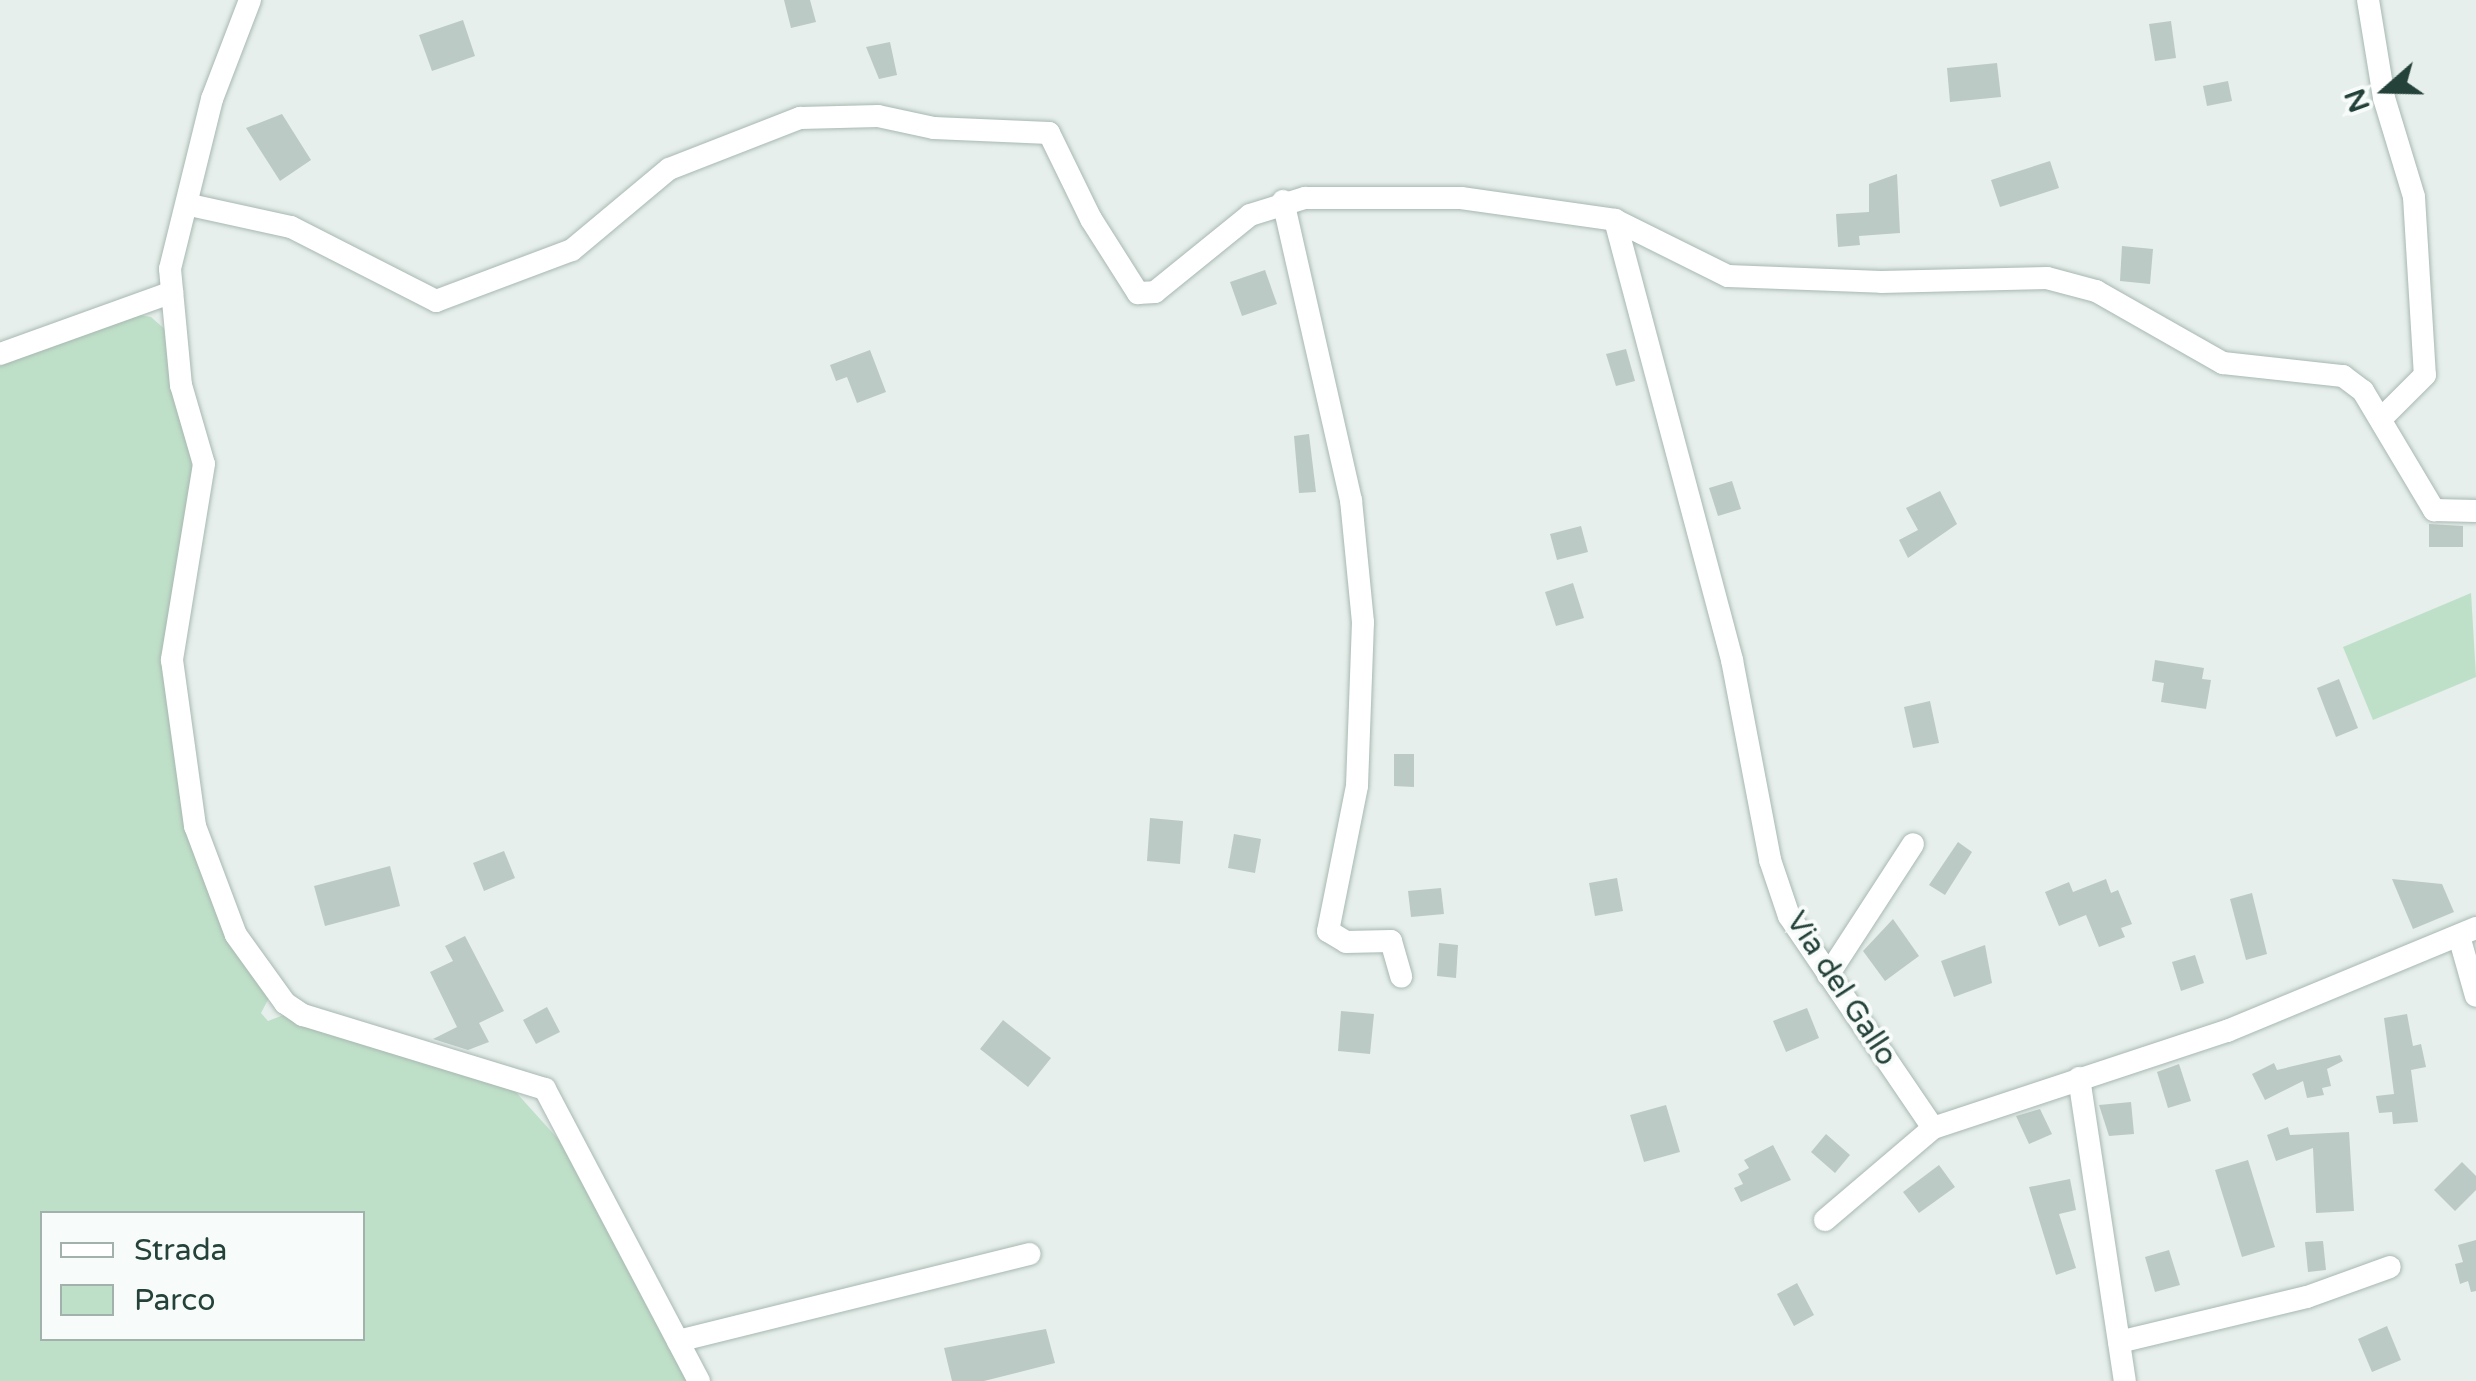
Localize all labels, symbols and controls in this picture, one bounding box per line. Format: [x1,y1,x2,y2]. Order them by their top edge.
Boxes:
north arrow [2336,40,2436,140]
text: N [2338,84,2378,117]
street label: Via del Gallo [1778,905,1904,1073]
legend [40,1211,365,1341]
text: Strada [134,1232,227,1269]
text: Parco [134,1282,215,1319]

